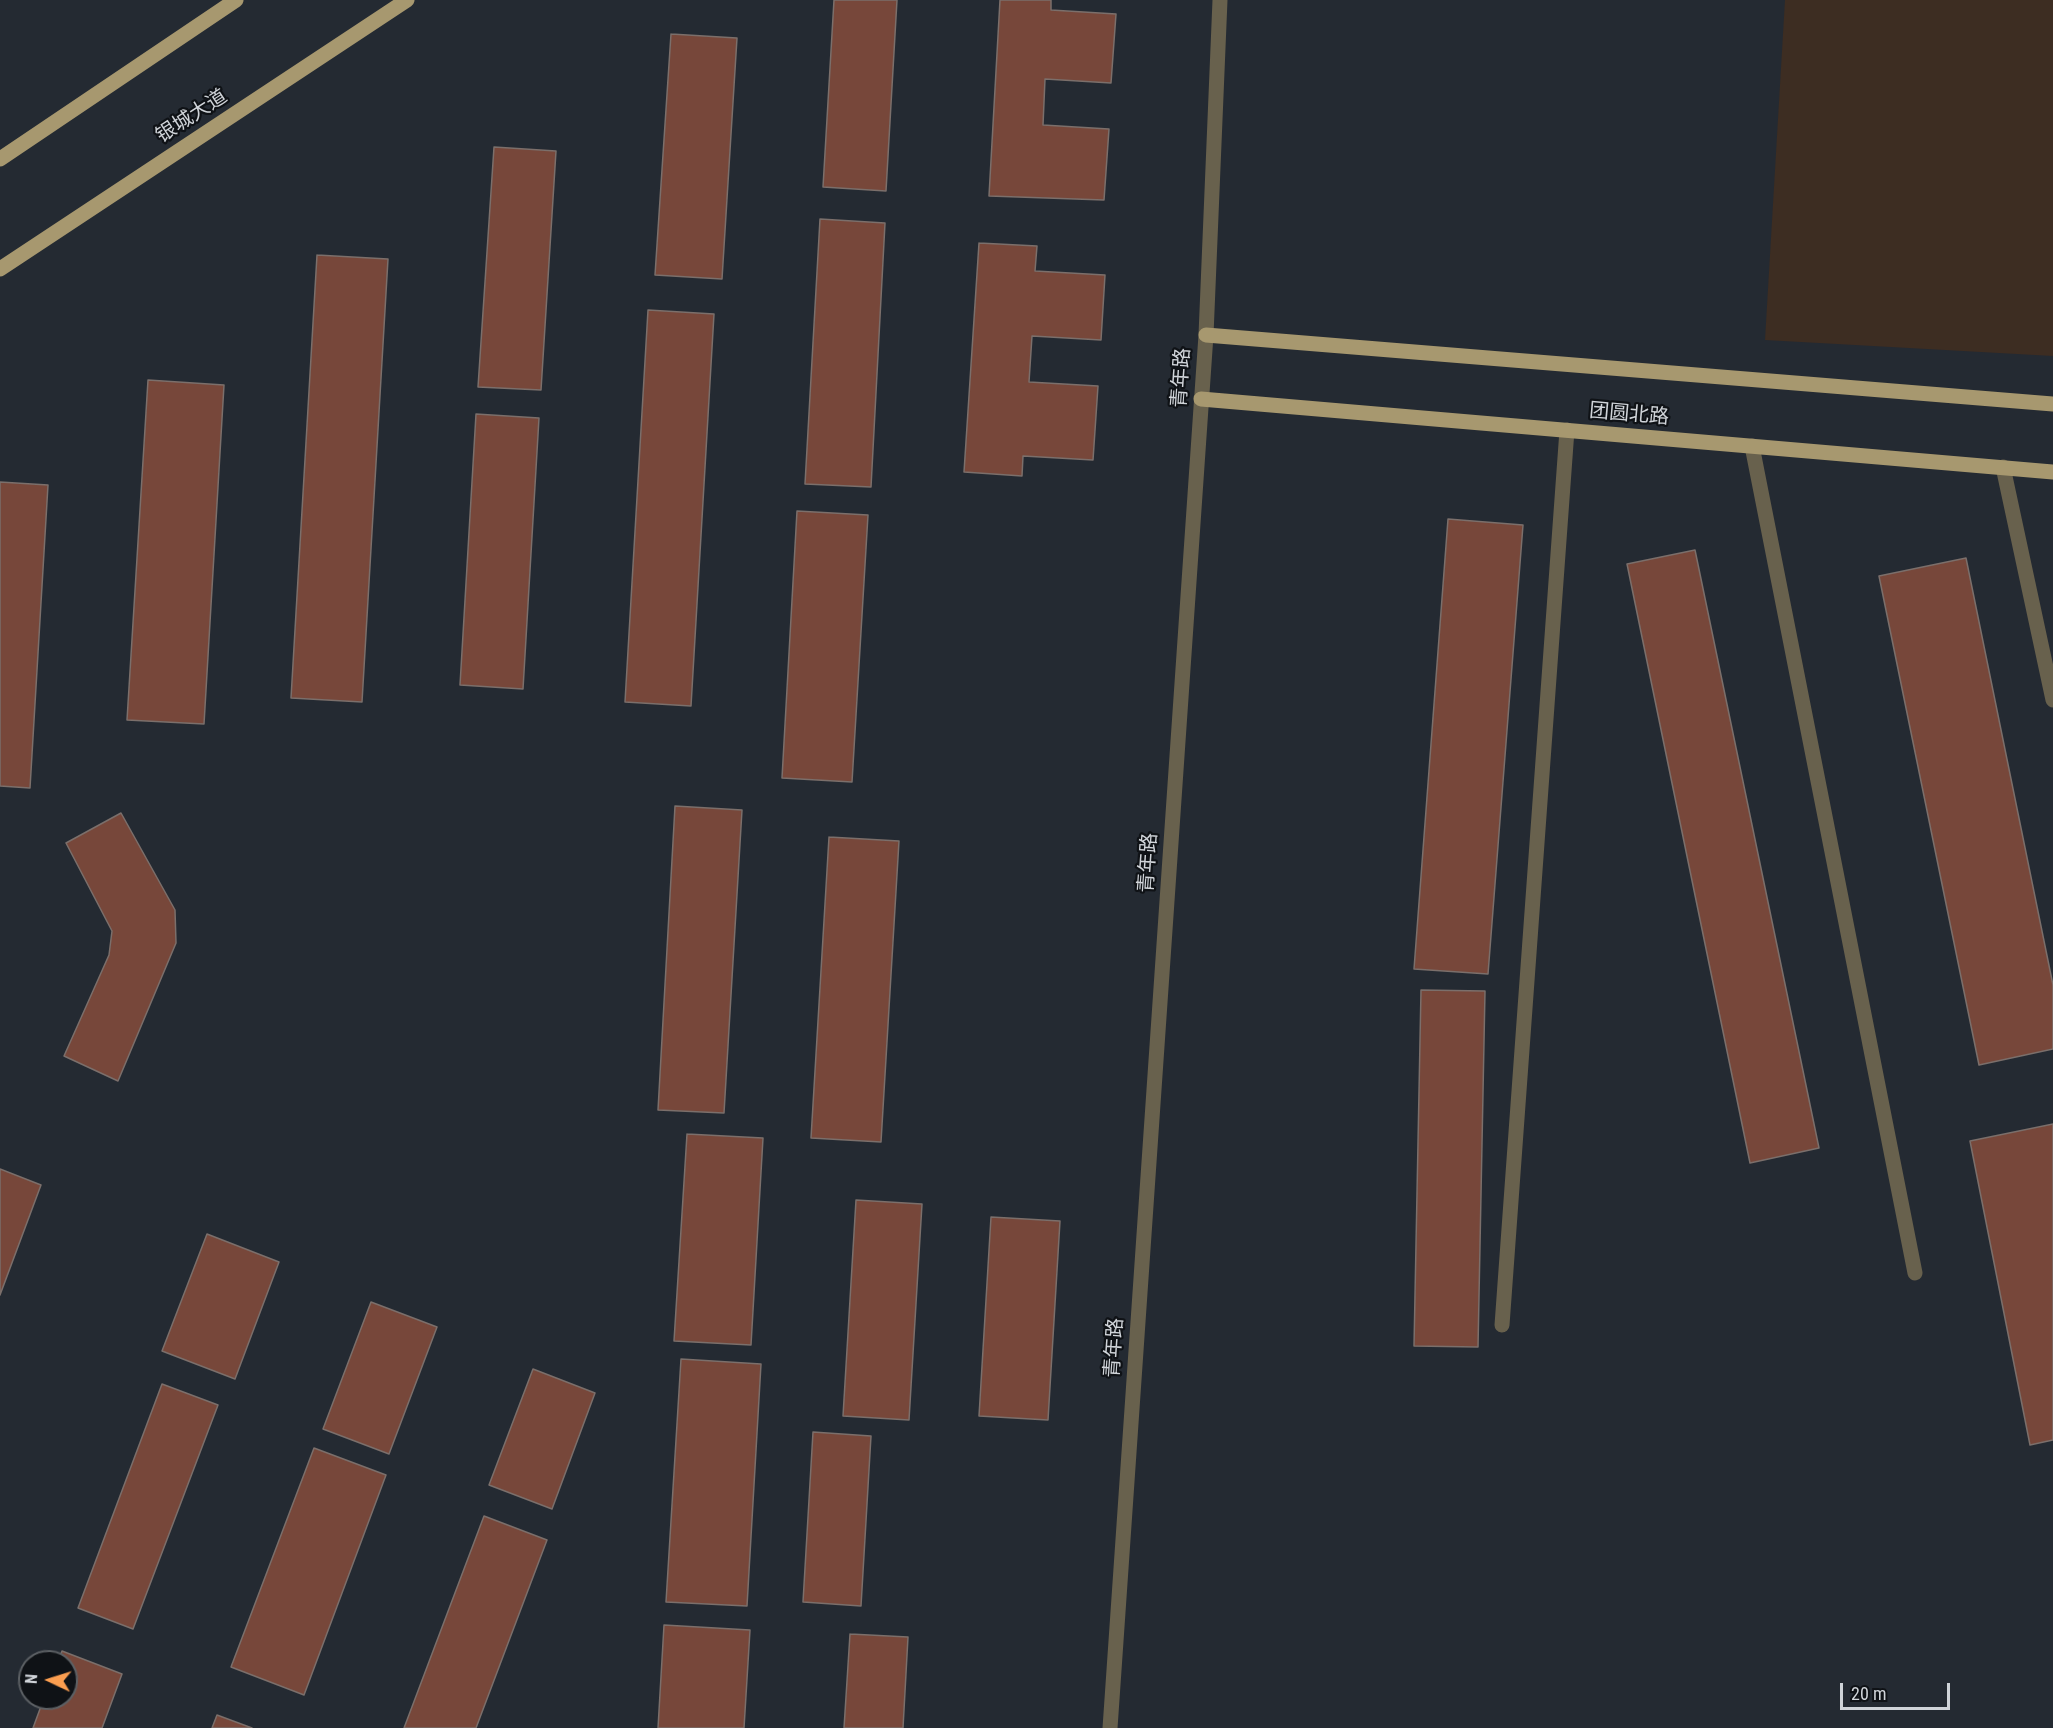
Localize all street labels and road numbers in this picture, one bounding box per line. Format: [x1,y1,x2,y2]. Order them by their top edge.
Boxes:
street label: 银城大道 [152,85,232,149]
street label: 青年路 [1168,347,1196,409]
street label: 团圆北路 [1588,400,1670,430]
street label: 青年路 [1135,832,1163,894]
street label: 青年路 [1101,1317,1129,1379]

